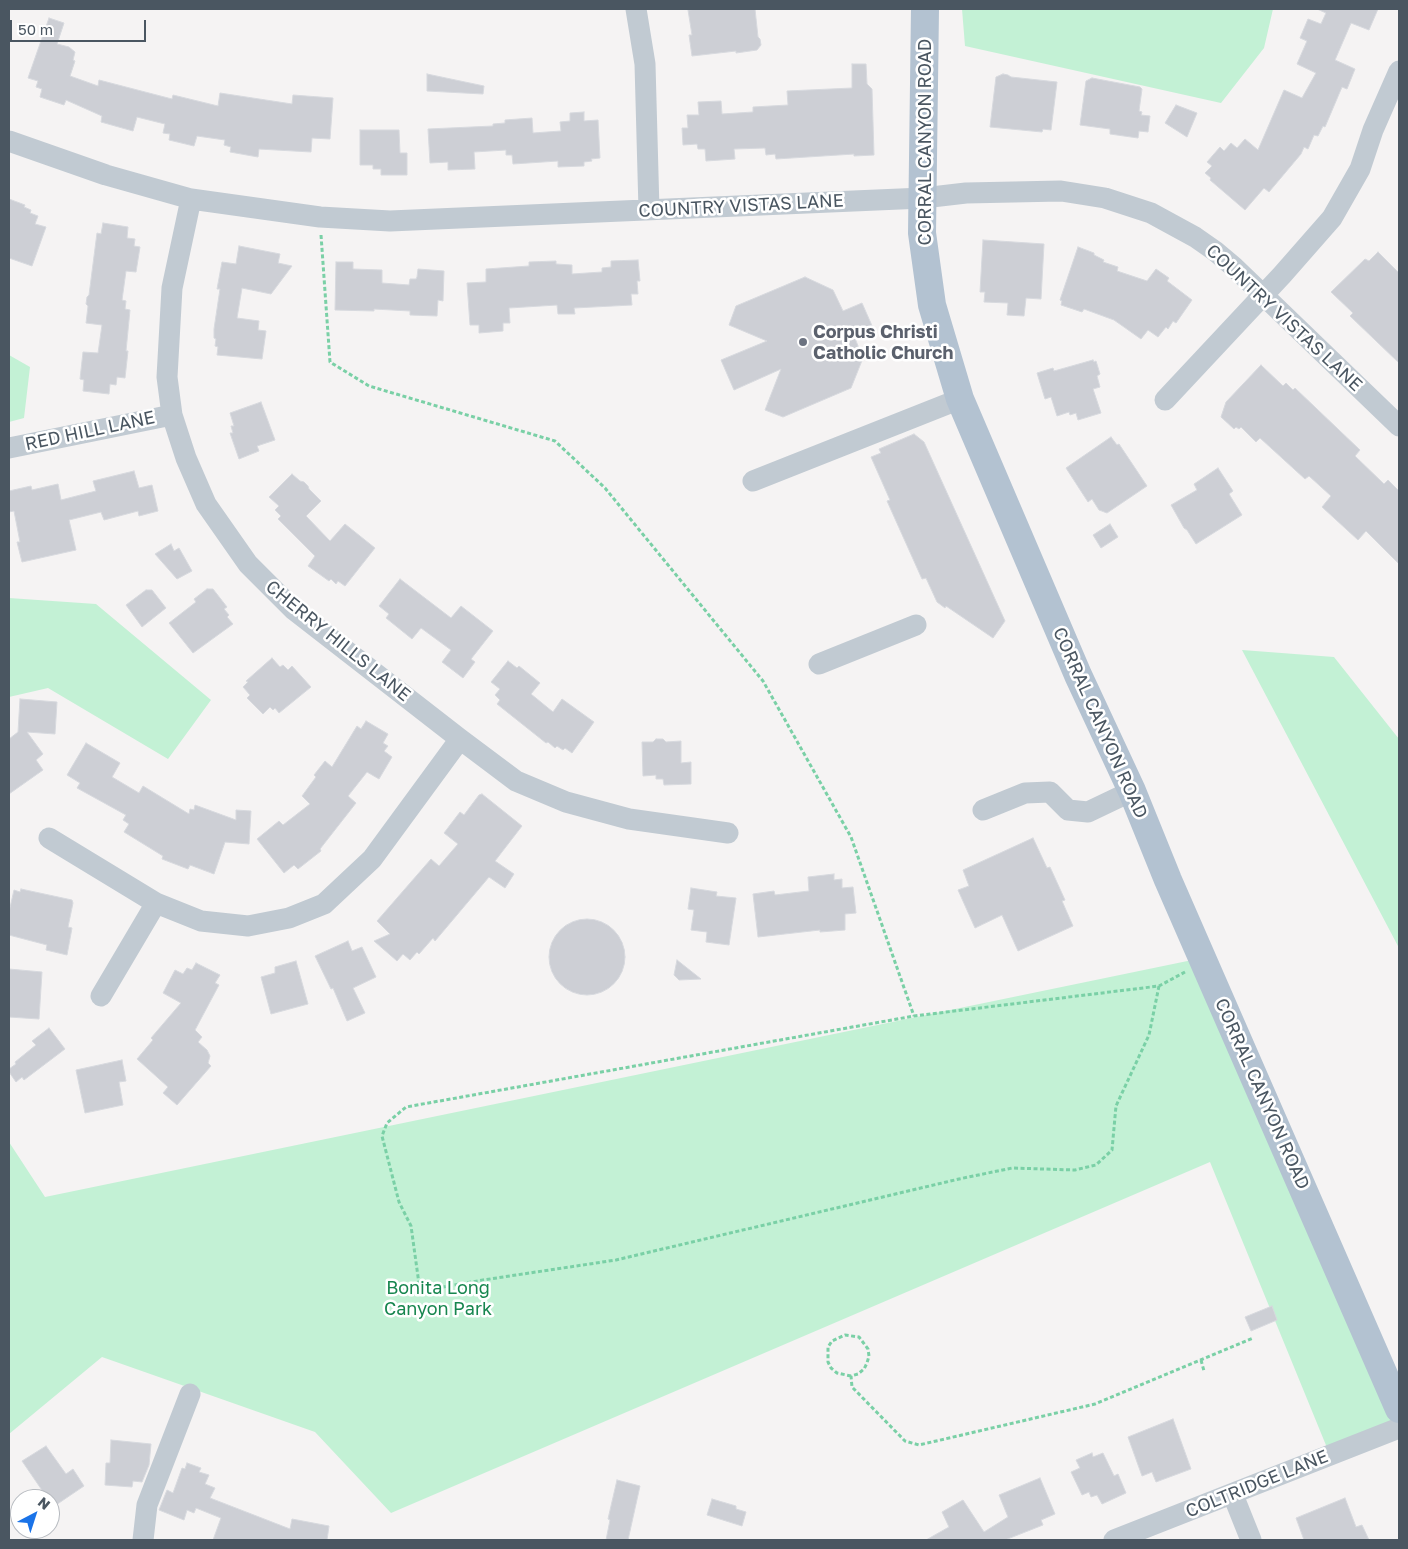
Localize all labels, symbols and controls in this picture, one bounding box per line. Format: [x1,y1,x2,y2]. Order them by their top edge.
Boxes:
scale bar [12,10,149,42]
text: 50 m [18,20,53,38]
street label: CORRAL CANYON ROAD [914,39,936,245]
street label: COUNTRY VISTAS LANE [638,190,844,222]
street label: COUNTRY VISTAS LANE [1202,240,1366,396]
place label: Corpus Christi Catholic Church [813,321,953,364]
marker: Corpus Christi Catholic Church [797,336,809,348]
street label: RED HILL LANE [23,407,157,455]
street label: CHERRY HILLS LANE [261,576,415,706]
street label: CORRAL CANYON ROAD [1048,624,1152,822]
street label: CORRAL CANYON ROAD [1210,995,1314,1193]
park label: Bonita Long Canyon Park [384,1277,492,1320]
street label: COLTRIDGE LANE [1183,1446,1331,1522]
north arrow [10,1489,60,1539]
text: N [35,1493,54,1513]

